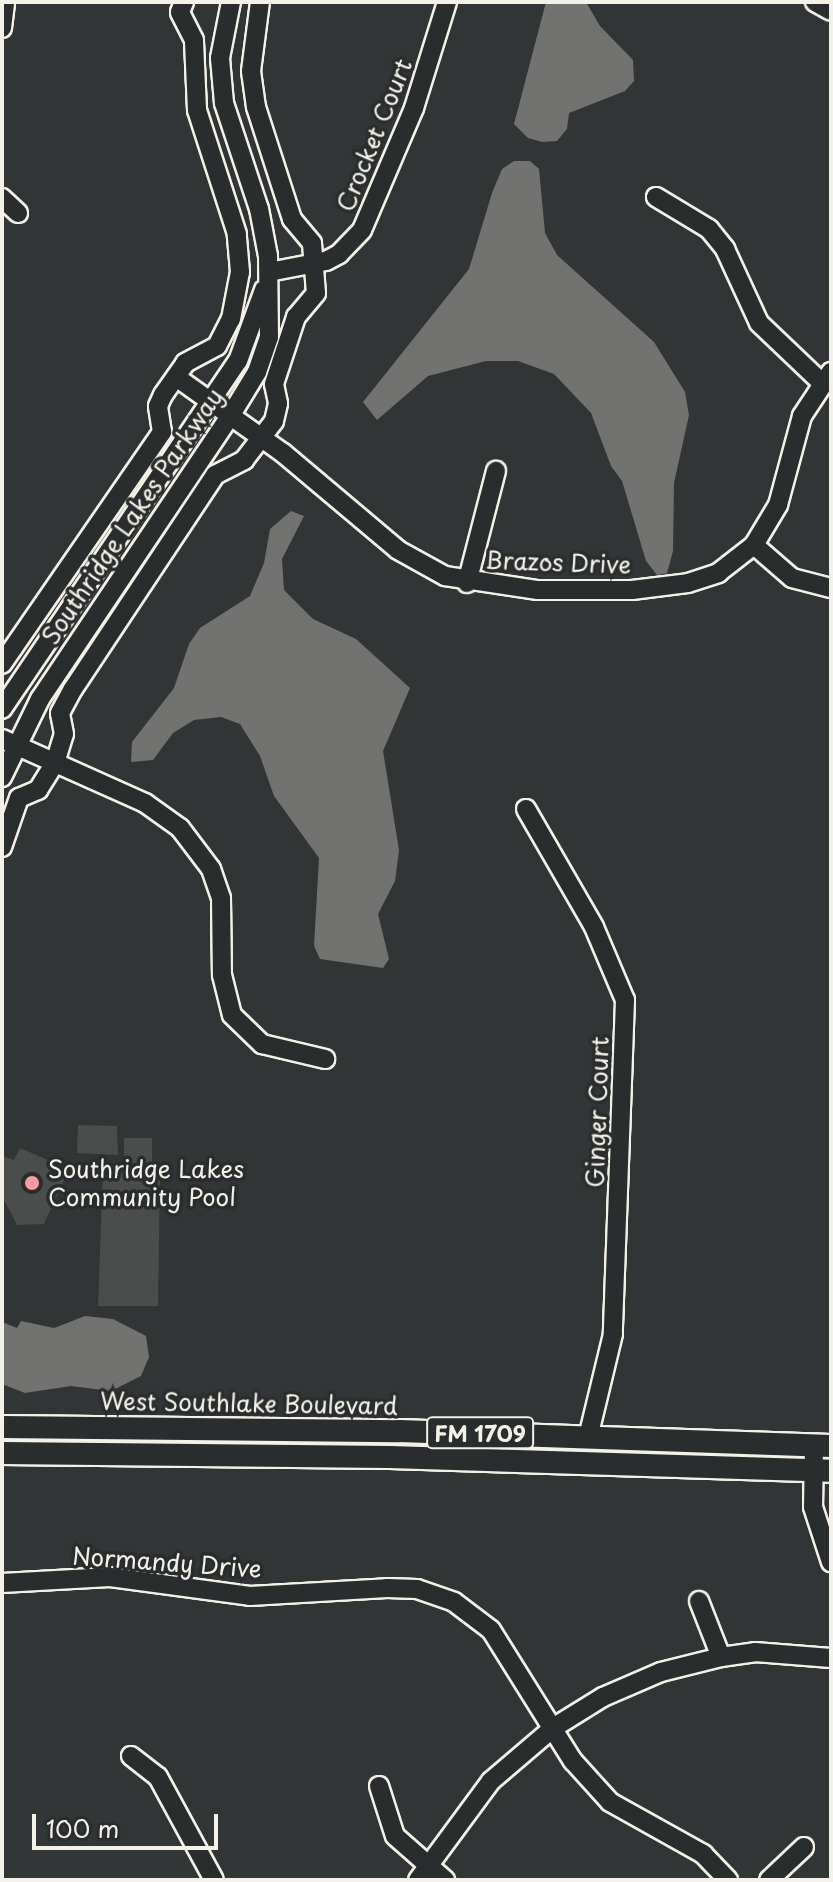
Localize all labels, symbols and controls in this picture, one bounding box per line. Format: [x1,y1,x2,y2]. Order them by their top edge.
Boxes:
street label: Crocket Court [330,53,418,217]
street label: Southridge Lakes Parkway [34,381,230,651]
street label: Brazos Drive [484,545,632,579]
street label: Ginger Court [580,1035,614,1189]
place label: Southridge Lakes Community Pool [48,1155,244,1211]
marker: Southridge Lakes Community Pool [23,1174,41,1192]
street label: West Southlake Boulevard [99,1386,399,1420]
road number: FM 1709 [424,1415,536,1451]
street label: Normandy Drive [71,1541,263,1583]
scale bar [36,1798,222,1848]
text: 100 m [46,1810,119,1846]

